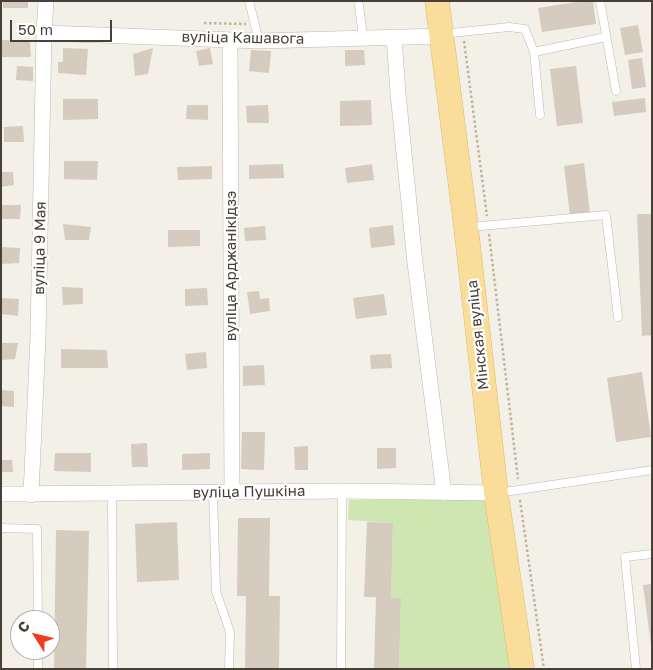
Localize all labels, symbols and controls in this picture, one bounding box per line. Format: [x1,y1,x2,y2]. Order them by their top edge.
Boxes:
scale bar [12,10,115,42]
text: 50 m [18,20,53,38]
street label: вуліца Кашавога [181,28,305,48]
street label: вуліца Арджанікідзэ [222,191,240,341]
street label: вуліца 9 Мая [30,201,50,295]
street label: Мінская вуліца [463,279,493,391]
street label: вуліца Пушкіна [192,482,306,502]
north arrow [10,610,60,660]
text: С [13,617,33,636]

